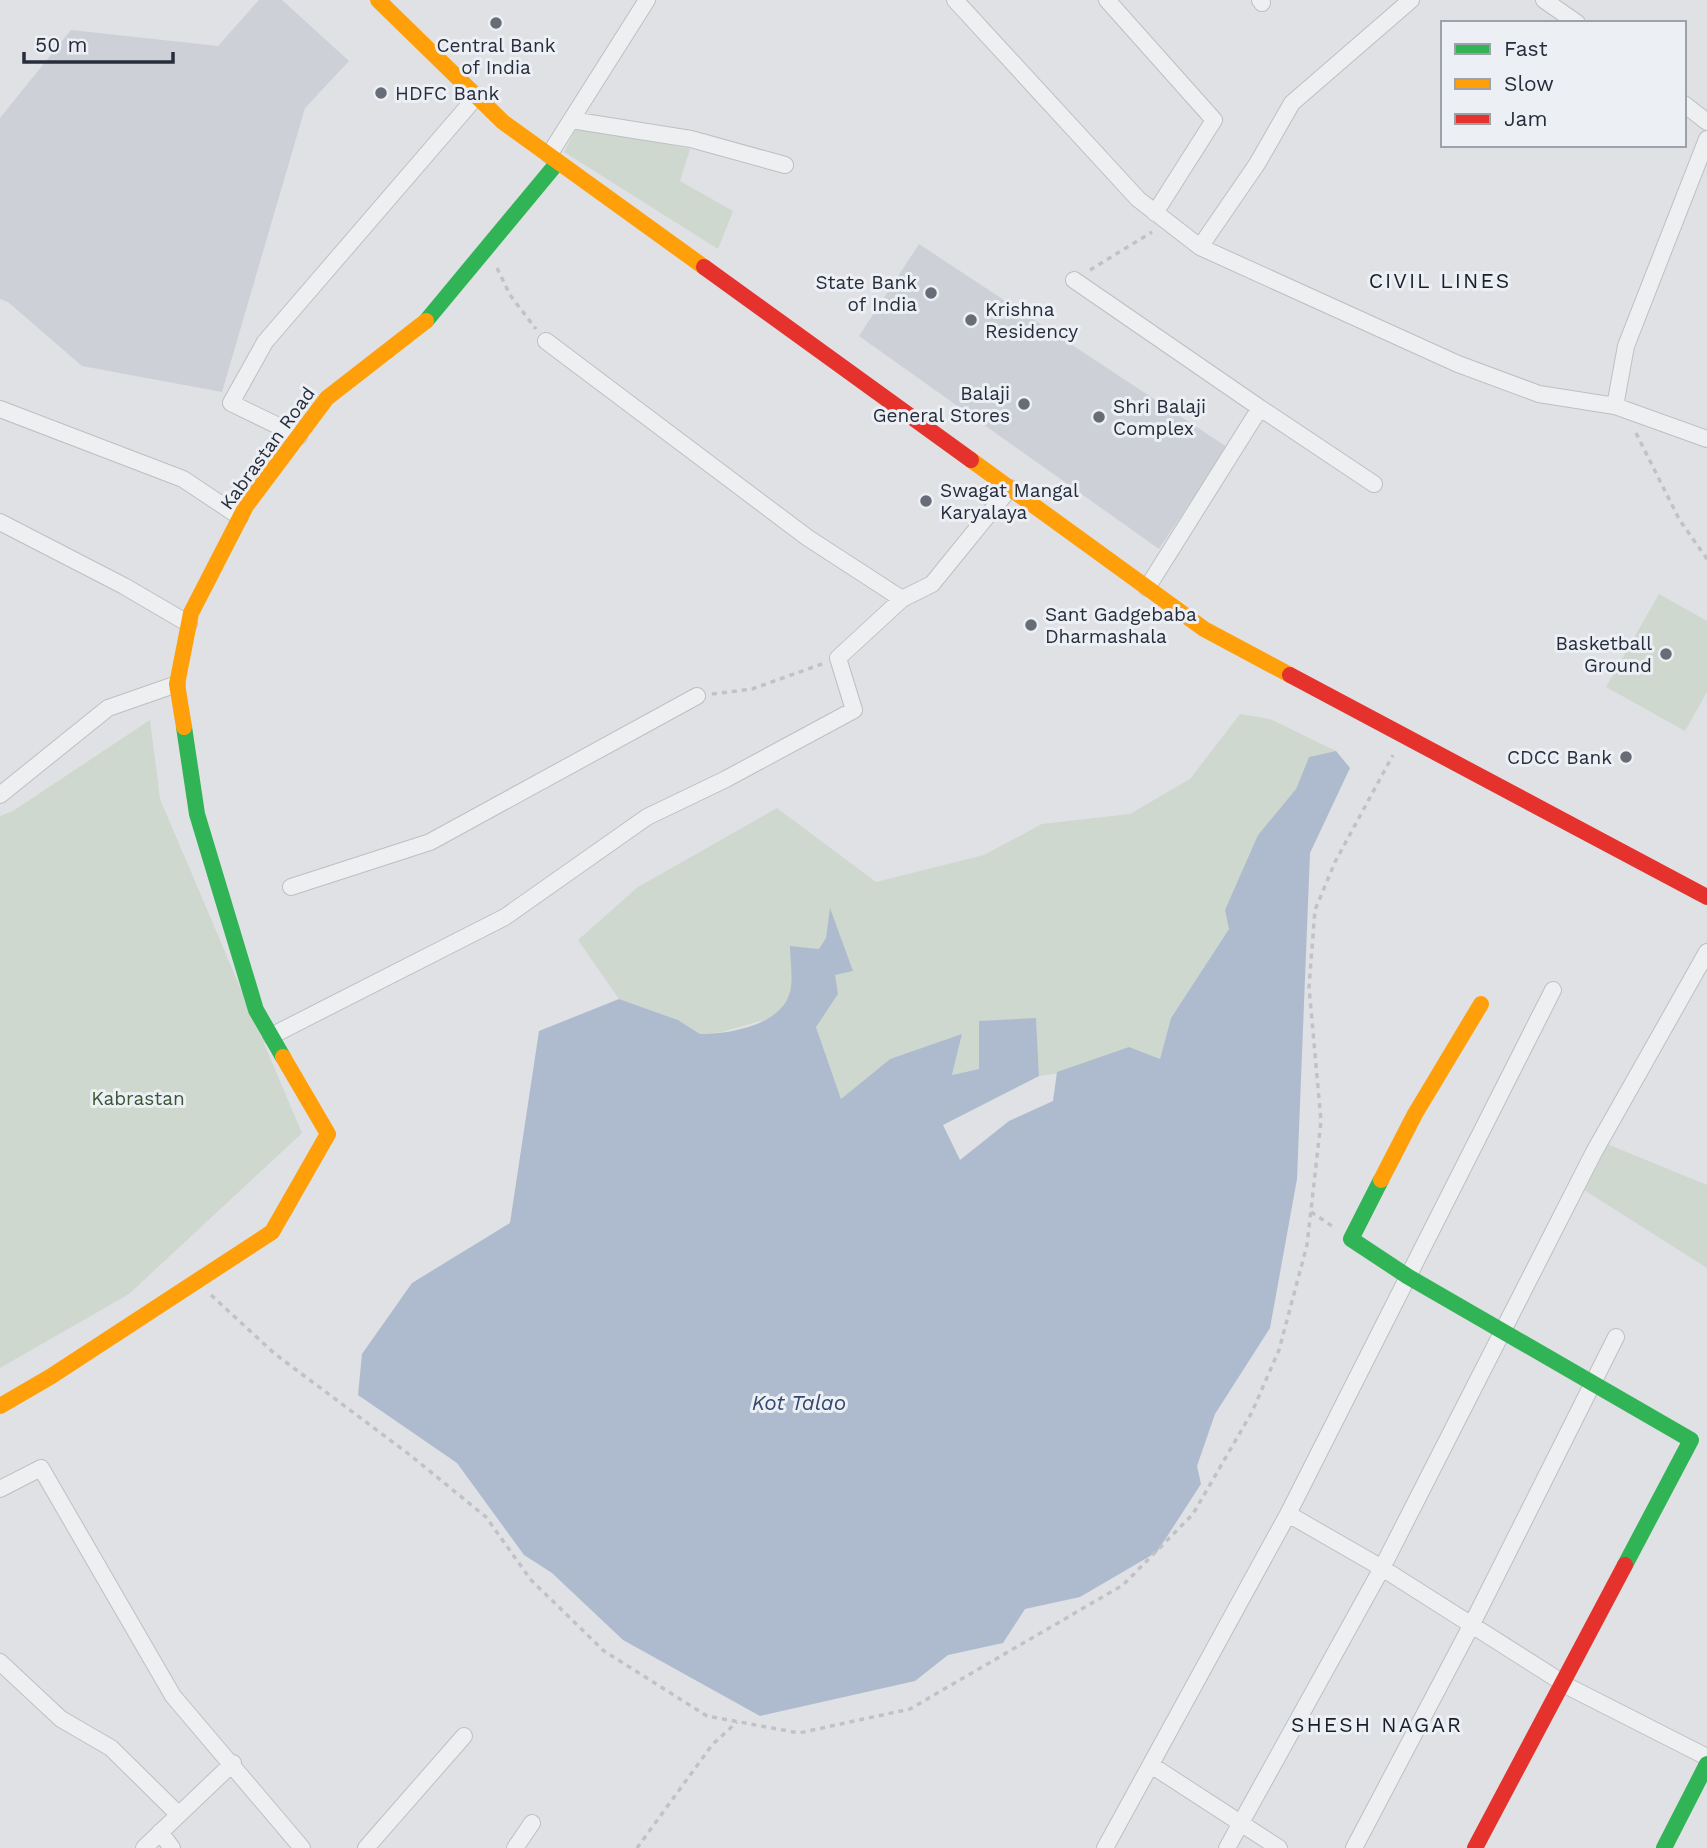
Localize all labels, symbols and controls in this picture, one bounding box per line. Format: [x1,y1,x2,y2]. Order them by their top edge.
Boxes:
marker: Central Bank of India [488,15,504,31]
scale bar [24,21,173,65]
legend [1441,21,1686,147]
text: 50 m [35,32,87,57]
place label: Central Bank of India [436,34,556,79]
text: Fast [1504,36,1548,61]
text: Slow [1504,71,1554,96]
place label: HDFC Bank [395,82,499,105]
marker: HDFC Bank [373,85,389,101]
text: Jam [1504,106,1547,131]
district label: CIVIL LINES [1369,268,1511,293]
place label: State Bank of India [815,271,917,316]
marker: State Bank of India [923,285,939,301]
place label: Krishna Residency [985,298,1078,343]
marker: Krishna Residency [963,312,979,328]
street label: Kabrastan Road [215,382,320,514]
place label: Balaji General Stores [873,382,1010,427]
place label: Shri Balaji Complex [1113,395,1206,440]
marker: Balaji General Stores [1016,396,1032,412]
marker: Shri Balaji Complex [1091,409,1107,425]
place label: Swagat Mangal Karyalaya [940,479,1079,524]
marker: Swagat Mangal Karyalaya [918,493,934,509]
place label: Sant Gadgebaba Dharmashala [1045,603,1197,648]
marker: Sant Gadgebaba Dharmashala [1023,617,1039,633]
place label: Basketball Ground [1555,632,1652,677]
marker: Basketball Ground [1658,646,1674,662]
place label: CDCC Bank [1507,746,1612,769]
marker: CDCC Bank [1618,749,1634,765]
park label: Kabrastan [91,1087,185,1110]
water label: Kot Talao [752,1390,846,1415]
district label: SHESH NAGAR [1291,1712,1463,1737]

